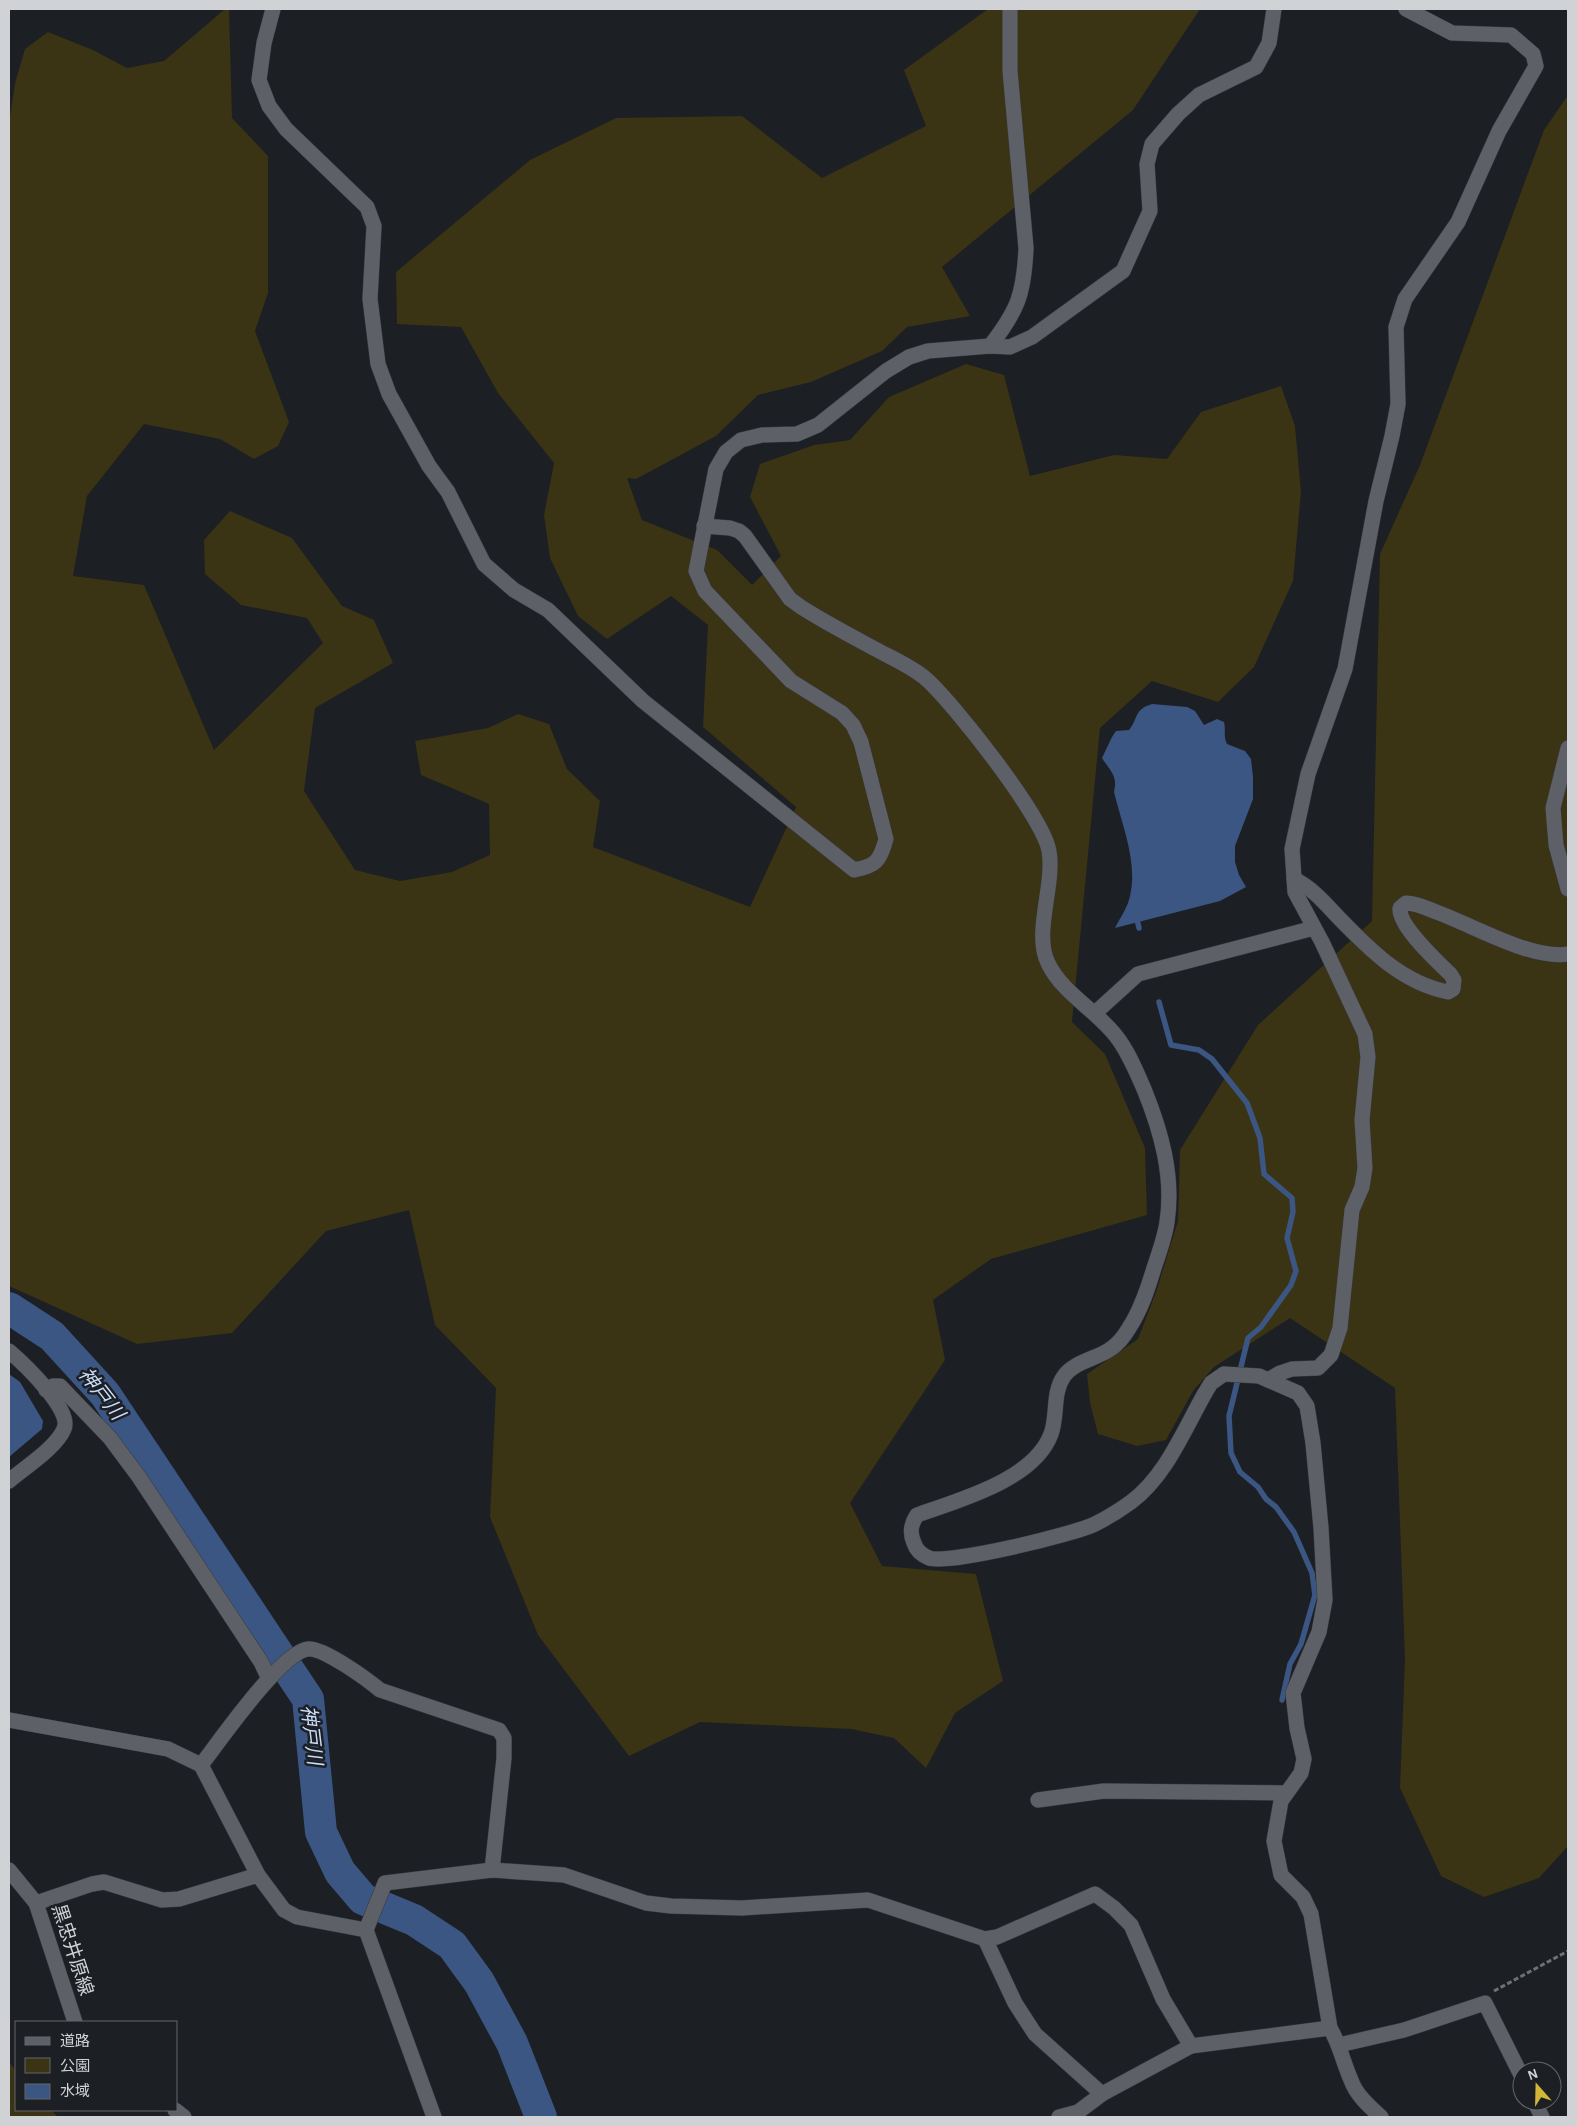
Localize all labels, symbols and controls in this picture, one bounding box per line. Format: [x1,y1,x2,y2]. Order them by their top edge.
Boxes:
water label: 神戸川 [75,1364,129,1425]
water label: 神戸川 [297,1704,326,1768]
street label: 黒忠井原線 [48,1901,98,1998]
legend [15,2021,178,2111]
text: 道路 [60,2033,90,2049]
text: 公園 [60,2058,90,2074]
north arrow [1512,2061,1562,2111]
text: N [1526,2066,1540,2083]
text: 水域 [60,2083,90,2099]

